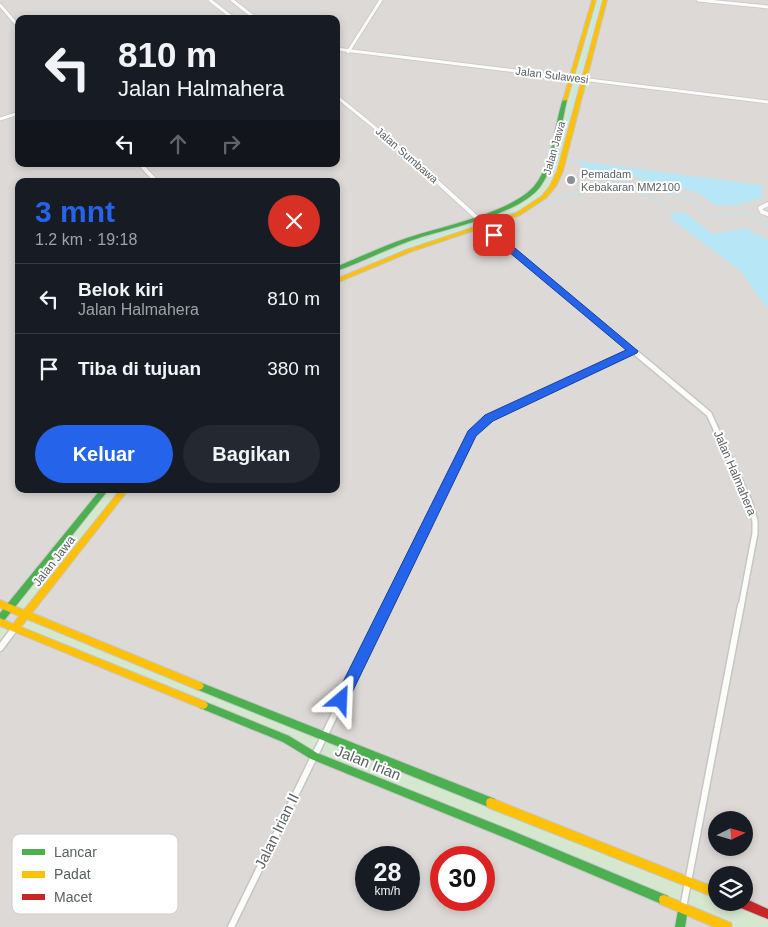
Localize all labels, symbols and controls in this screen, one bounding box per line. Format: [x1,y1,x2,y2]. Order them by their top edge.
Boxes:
icon: left [35,35,100,100]
text: 810 m [118,35,217,74]
street label: Jalan Sulawesi [515,65,589,85]
text: Jalan Halmahera [118,76,284,101]
street label: Jalan Jawa [541,119,568,176]
street label: Jalan Sumbawa [374,125,441,186]
icon: left [111,130,139,158]
icon: ahead [164,130,192,158]
icon: right [217,130,245,158]
place label: Pemadam Kebakaran MM2100 [581,168,680,193]
marker: Pemadam Kebakaran MM2100 [565,174,577,186]
text: 3 mnt [35,195,115,228]
button: close [268,195,320,247]
pin [473,214,515,256]
icon: arrive [480,221,508,249]
text: 1.2 km · 19:18 [35,231,137,248]
text: Belok kiri [78,279,164,300]
icon: left [35,285,63,313]
text: 810 m [267,288,320,309]
text: Jalan Halmahera [78,301,199,318]
icon: arrive [35,355,63,383]
text: Tiba di tujuan [78,358,201,379]
text: 380 m [267,358,320,379]
button: Keluar [35,425,173,483]
button: Bagikan [183,425,320,483]
street label: Jalan Halmahera [711,429,759,518]
street label: Jalan Jawa [30,533,78,589]
position arrow [314,673,366,725]
street label: Jalan Irian [333,742,403,783]
street label: Jalan Irian II [251,790,302,871]
north arrow [708,811,752,856]
map controls [708,811,753,911]
legend [12,834,178,914]
text: Lancar [54,844,97,860]
speed limit sign: 30 [430,846,495,911]
text: 28 [374,858,401,886]
text: Padat [54,866,91,882]
button: layers [708,866,753,911]
text: km/h [374,884,401,898]
text: Macet [54,889,92,905]

